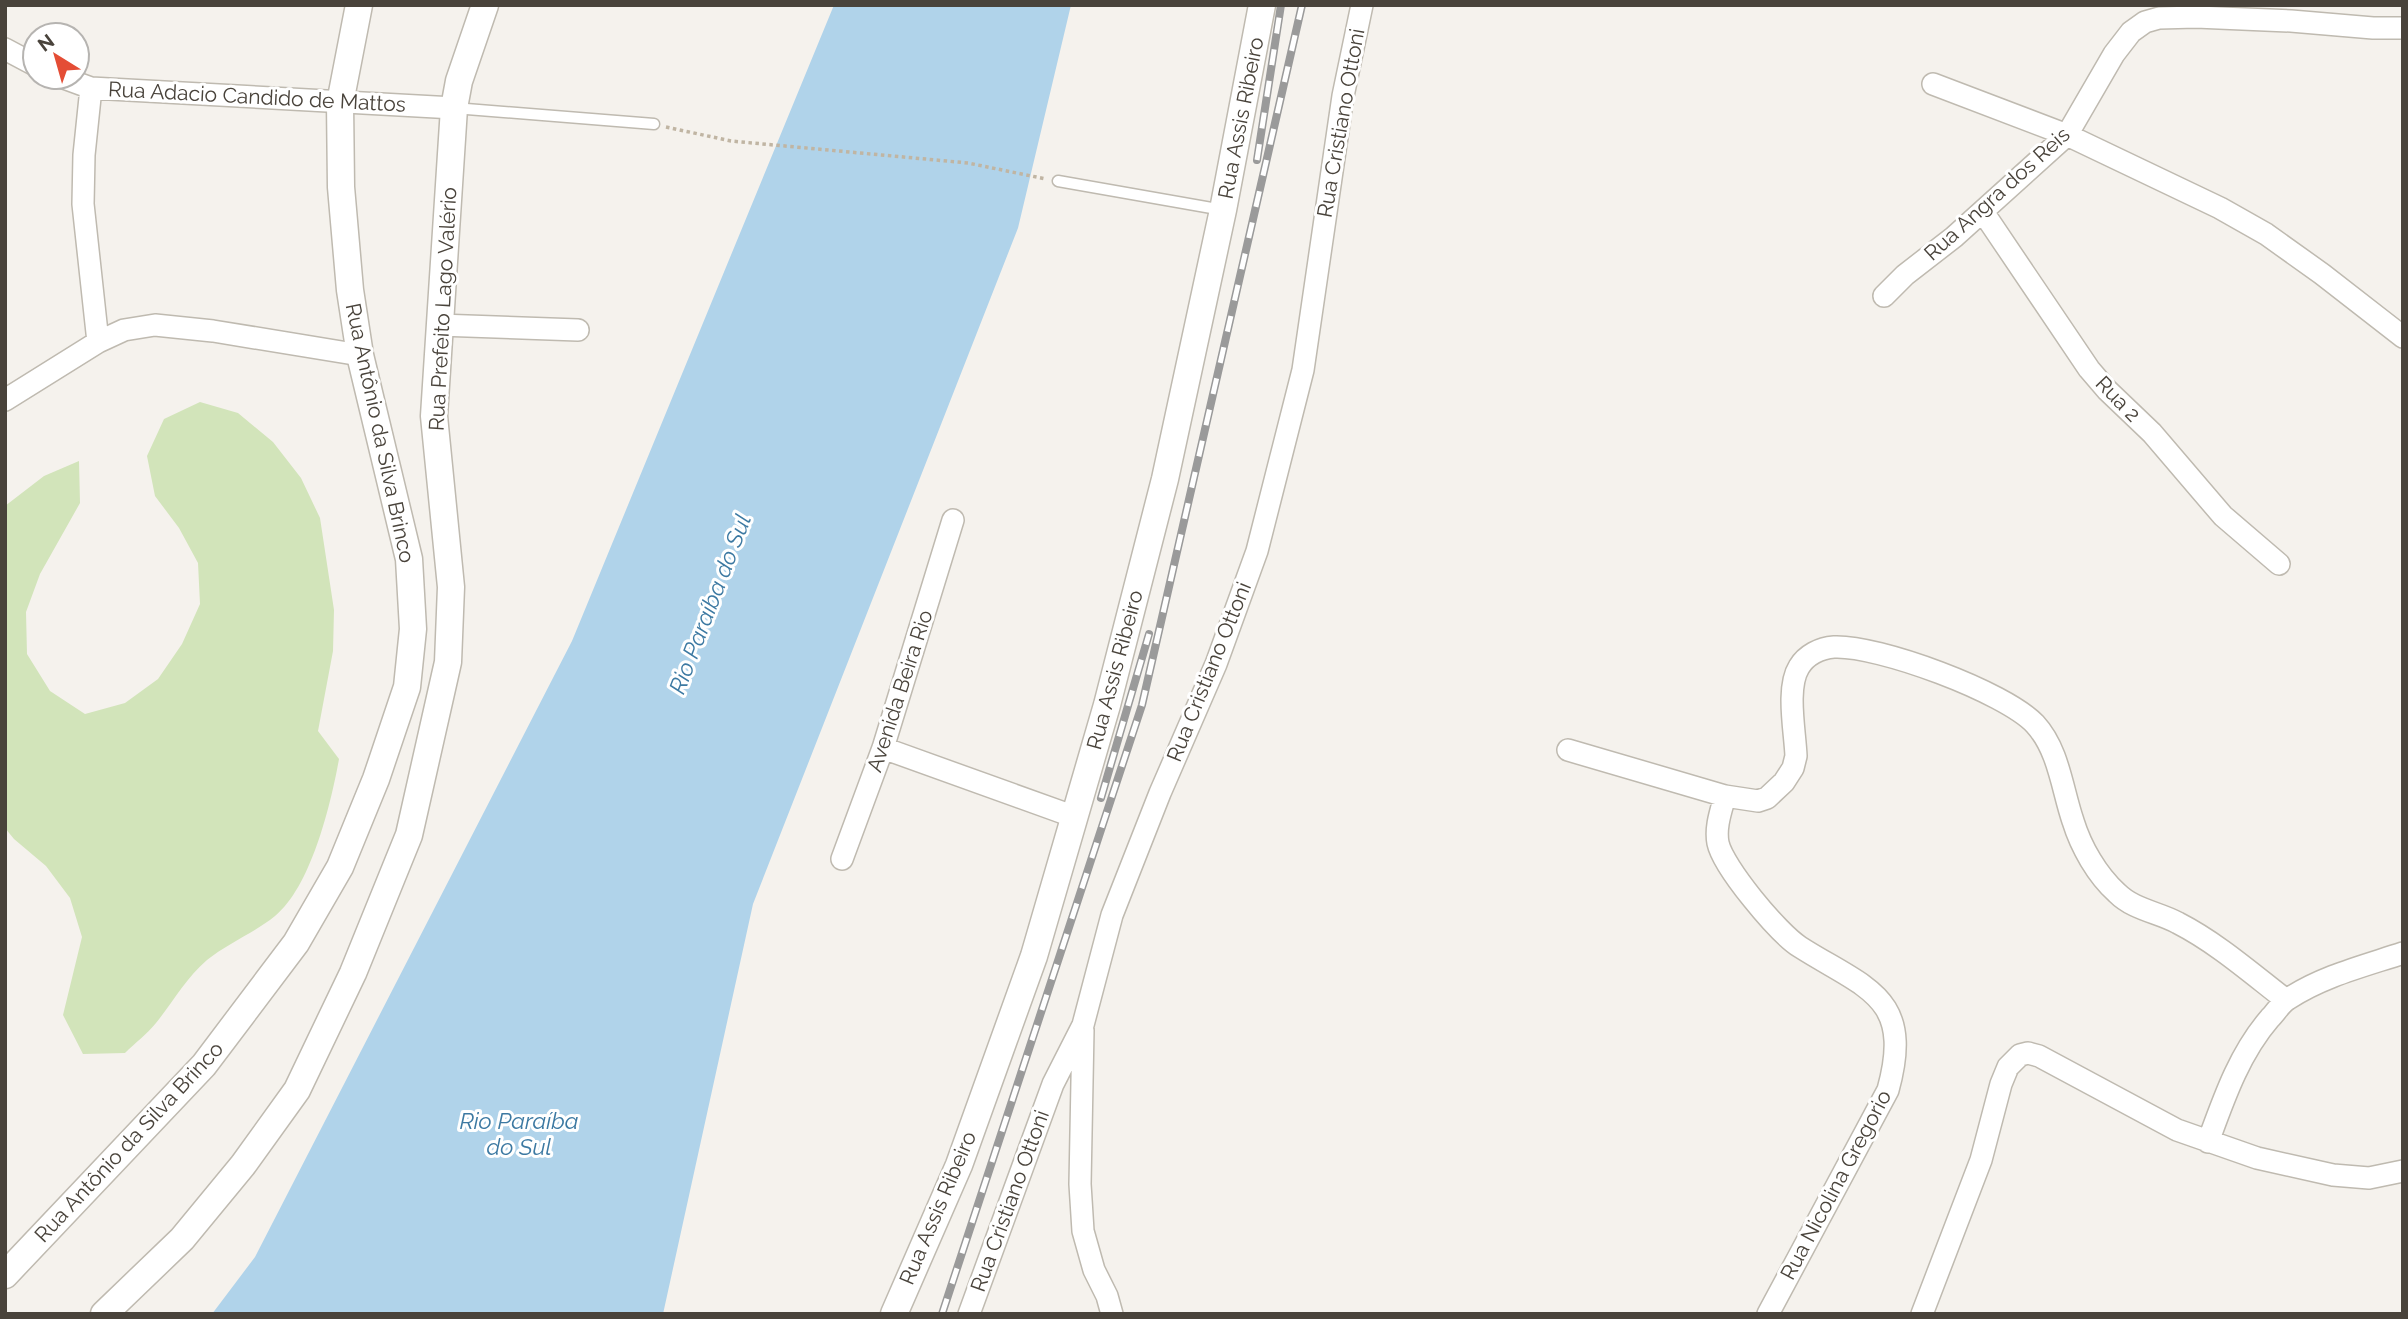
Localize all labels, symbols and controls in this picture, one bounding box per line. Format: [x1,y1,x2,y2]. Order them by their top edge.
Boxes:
north arrow [21,21,91,91]
street label: Rua Cristiano Ottoni [1312,26,1369,219]
text: N [33,29,58,56]
street label: Rua Assis Ribeiro [1213,35,1268,201]
street label: Rua Adacio Candido de Mattos [108,76,407,117]
street label: Rua Angra dos Reis [1919,122,2075,266]
street label: Rua Prefeito Lago Valério [424,186,461,432]
street label: Rua Antônio da Silva Brinco [341,301,420,565]
street label: Rua 2 [2091,371,2146,427]
water label: Rio Paraíba do Sul [663,510,756,697]
street label: Rua Cristiano Ottoni [1161,578,1256,765]
street label: Rua Assis Ribeiro [1081,587,1148,752]
street label: Avenida Beira Rio [862,607,938,775]
street label: Rua Antônio da Silva Brinco [29,1036,228,1247]
street label: Rua Nicolina Gregorio [1775,1086,1896,1284]
water label: Rio Paraíba do Sul [459,1107,579,1160]
street label: Rua Cristiano Ottoni [965,1107,1054,1295]
street label: Rua Assis Ribeiro [894,1127,981,1288]

